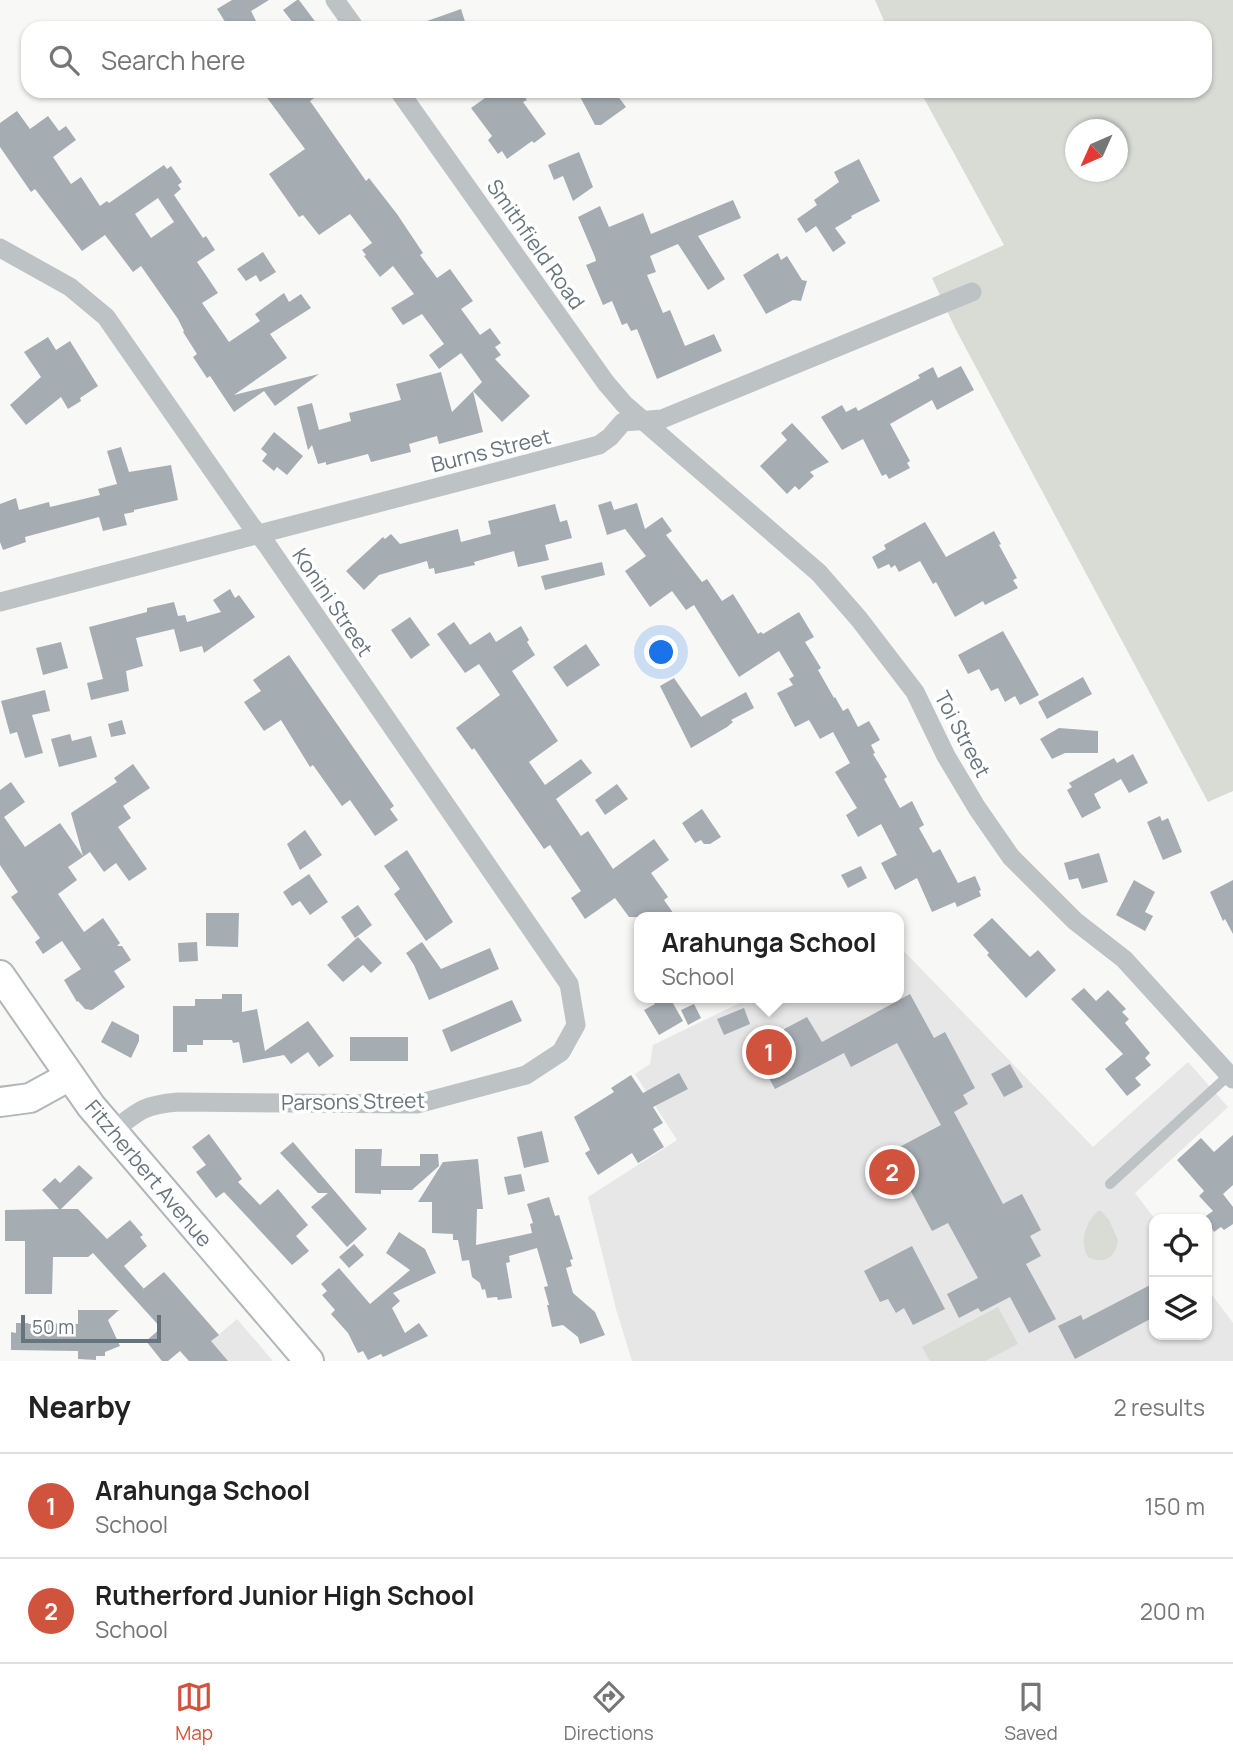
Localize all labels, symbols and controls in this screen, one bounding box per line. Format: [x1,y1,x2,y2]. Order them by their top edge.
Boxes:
search box [21,21,1212,98]
icon: search [45,41,83,79]
text: Search here [101,42,246,78]
north arrow [1065,119,1128,182]
street label: Smithfield Road [481,173,591,315]
street label: Burns Street [428,422,554,478]
street label: Konini Street [287,542,379,662]
your location [644,635,678,669]
street label: Toi Street [929,686,997,782]
popup [634,912,904,1003]
text: Arahunga School [661,924,877,960]
text: School [661,960,735,992]
pin: 1 [746,1026,792,1078]
street label: Parsons Street [281,1086,425,1116]
street label: Fitzherbert Avenue [79,1093,219,1253]
pin: 2 [869,1146,915,1198]
map controls [1149,1214,1212,1340]
button: locate [1149,1214,1212,1277]
button: layers [1149,1277,1212,1340]
scale bar [21,1312,161,1344]
text: 50 m [32,1314,74,1340]
text: Nearby [28,1386,131,1427]
text: 2 results [1113,1391,1205,1423]
text: Arahunga School [95,1472,310,1508]
text: 1 [46,1490,56,1522]
text: 150 m [1145,1490,1205,1522]
text: School [95,1508,168,1540]
text: Rutherford Junior High School [95,1577,474,1613]
text: 2 [44,1595,58,1627]
text: 200 m [1140,1595,1205,1627]
text: School [95,1613,168,1645]
tab: Map [175,1678,213,1746]
tab: Directions [564,1678,654,1746]
tab: Saved [1004,1678,1058,1746]

